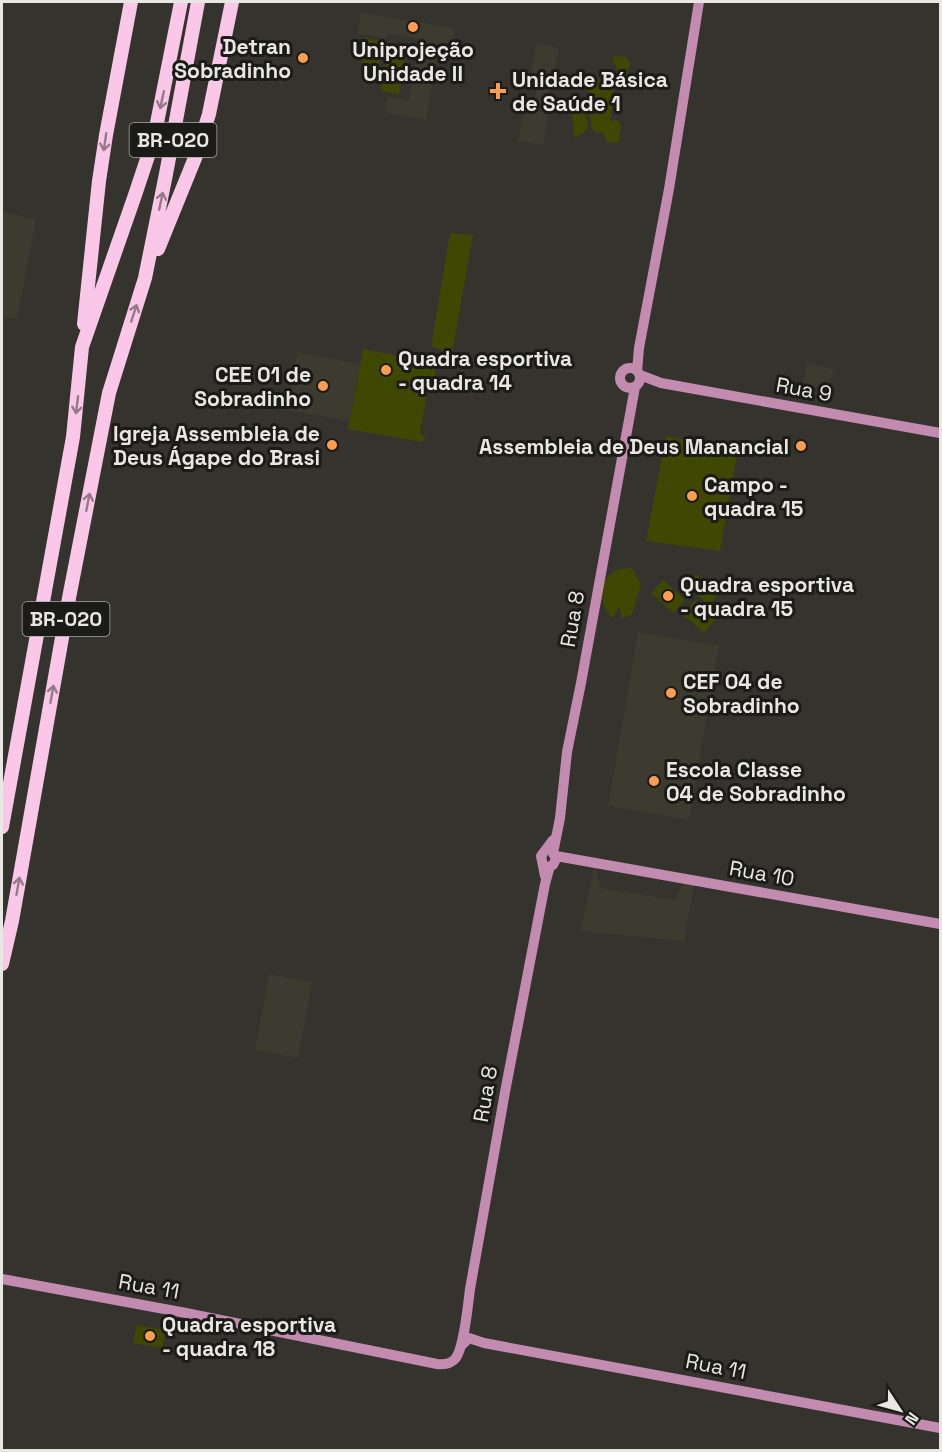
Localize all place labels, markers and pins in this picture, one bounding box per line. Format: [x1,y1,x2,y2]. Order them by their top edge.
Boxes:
marker: Uniprojeção Unidade II [406,20,420,34]
place label: Detran Sobradinho [174,33,291,84]
place label: Uniprojeção Unidade II [352,36,474,87]
marker: Detran Sobradinho [296,51,310,65]
place label: Unidade Básica de Saúde 1 [512,66,668,117]
marker: Unidade Básica de Saúde 1 [489,82,507,100]
place label: Quadra esportiva - quadra 14 [398,345,572,396]
place label: CEE 01 de Sobradinho [194,361,311,412]
marker: Quadra esportiva - quadra 14 [379,363,393,377]
marker: CEE 01 de Sobradinho [316,379,330,393]
place label: Igreja Assembleia de Deus Ágape do Brasi [113,420,320,471]
place label: Assembleia de Deus Manancial [479,433,789,460]
marker: Igreja Assembleia de Deus Ágape do Brasi [325,438,339,452]
marker: Assembleia de Deus Manancial [794,439,808,453]
place label: Campo - quadra 15 [704,471,803,522]
marker: Campo - quadra 15 [685,489,699,503]
place label: Quadra esportiva - quadra 15 [680,571,854,622]
marker: Quadra esportiva - quadra 15 [661,589,675,603]
place label: CEF 04 de Sobradinho [683,668,800,719]
marker: CEF 04 de Sobradinho [664,686,678,700]
place label: Escola Classe 04 de Sobradinho [666,756,846,807]
marker: Escola Classe 04 de Sobradinho [647,774,661,788]
place label: Quadra esportiva - quadra 18 [162,1311,336,1362]
marker: Quadra esportiva - quadra 18 [143,1329,157,1343]

